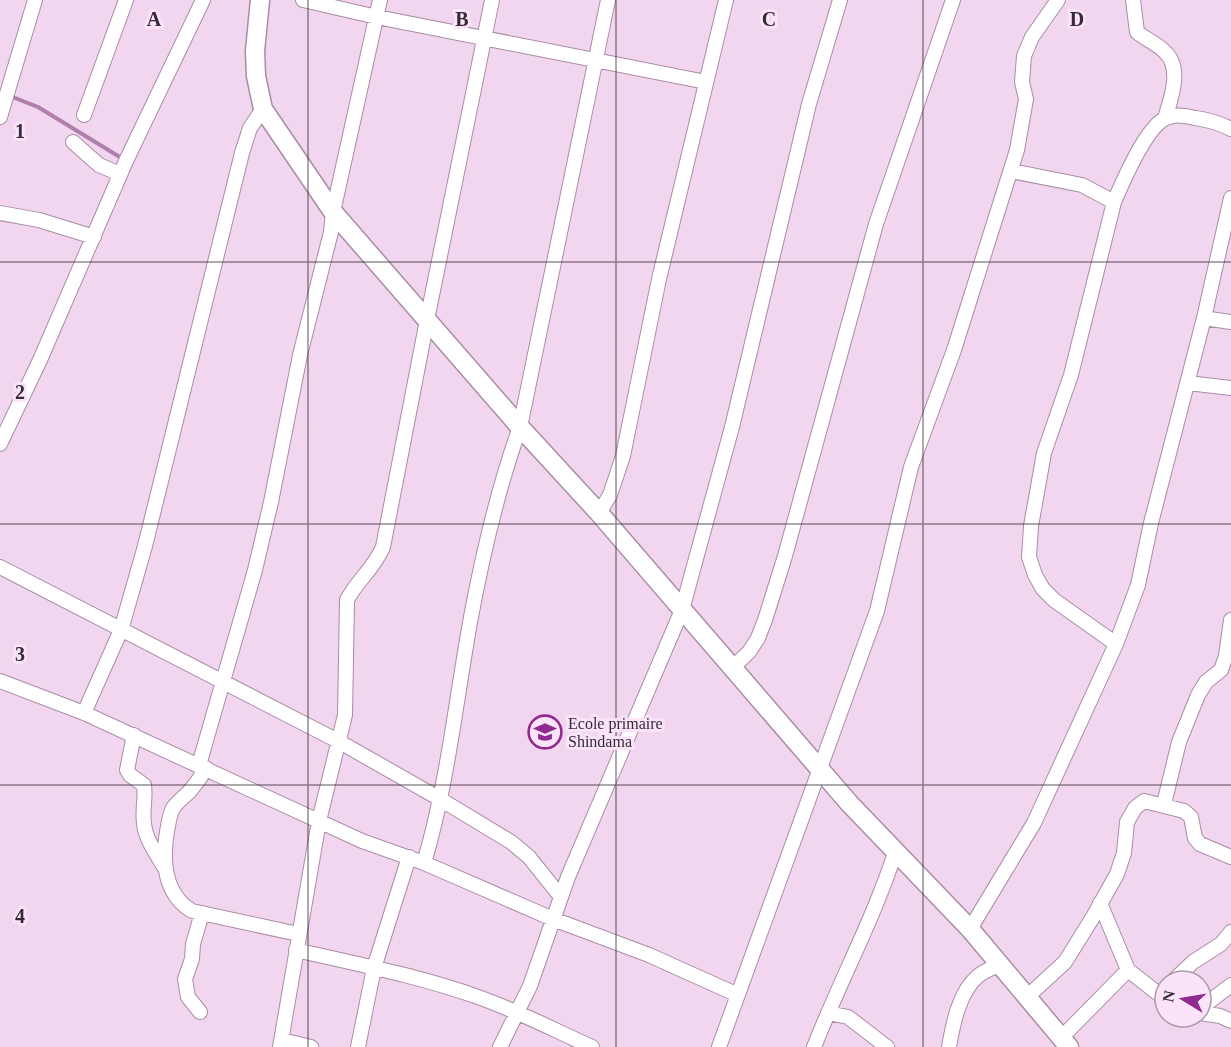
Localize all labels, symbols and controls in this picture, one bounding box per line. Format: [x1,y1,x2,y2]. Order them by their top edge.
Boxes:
text: A [147,8,162,30]
text: B [455,8,469,30]
text: C [762,8,776,30]
text: D [1070,8,1084,30]
text: 1 [15,120,25,142]
text: 2 [15,381,25,403]
text: 3 [15,643,25,665]
school or university icon: Ecole primaire Shindama [527,714,563,750]
place label: Ecole primaire Shindama [568,715,663,750]
text: 4 [15,905,25,927]
north arrow [1153,969,1213,1029]
text: N [1159,989,1178,1004]

